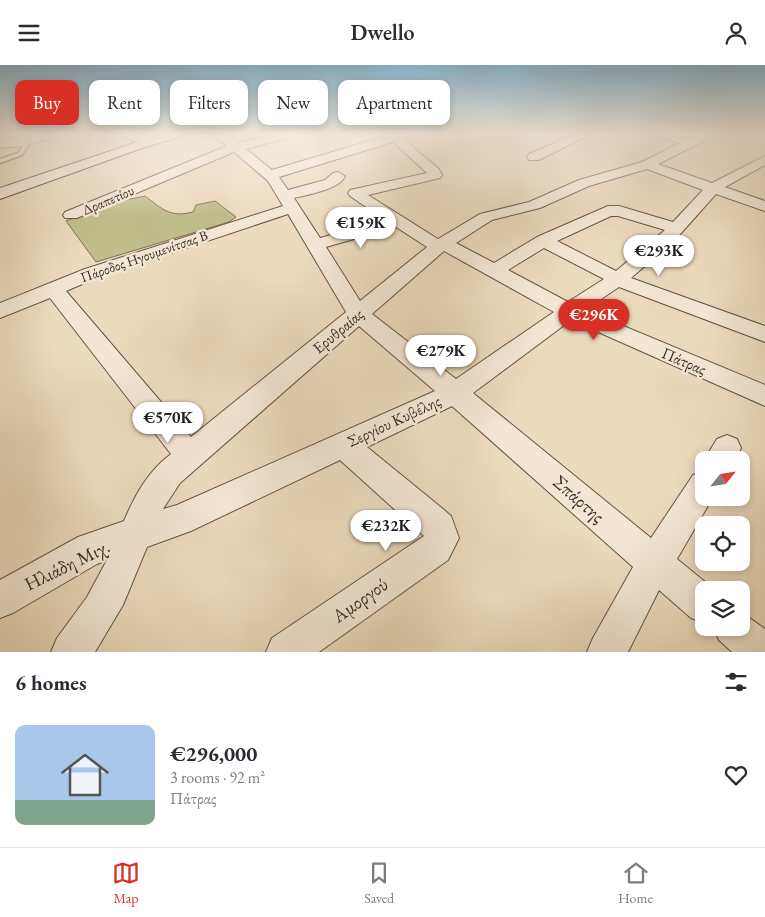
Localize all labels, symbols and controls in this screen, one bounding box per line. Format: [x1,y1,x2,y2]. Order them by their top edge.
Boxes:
text: Dwello [350,18,415,47]
icon: menu [15,19,43,47]
icon: person [722,19,750,47]
chip: Buy [15,80,79,125]
chip: Rent [89,80,160,125]
chip: Filters [170,80,248,125]
chip: New [258,80,328,125]
chip: Apartment [338,80,450,125]
street label: Δραπετίου [79,181,137,219]
pin: €159K [326,207,396,249]
text: €159K [336,212,386,233]
street label: Πάροδος Ηγουμενίτσας Β [78,226,210,286]
pin: €293K [624,235,694,277]
text: €293K [634,240,684,261]
pin: €296K [559,299,629,341]
street label: Ερυθραίας [308,303,368,358]
text: €296K [569,304,619,325]
pin: €279K [406,335,476,377]
text: €279K [416,340,466,361]
street label: Πάτρας [658,342,710,380]
street label: Σεργίου Κυβέλης [344,390,445,452]
pin: €570K [133,401,203,444]
text: €570K [143,407,193,428]
north arrow [695,451,750,506]
map controls [695,451,750,636]
street label: Σπάρτης [548,470,610,528]
pin: €232K [351,509,421,552]
text: €232K [361,515,411,536]
button: locate [695,516,750,571]
street label: Ηλιάδη Μιχ. [20,534,114,596]
street label: Αμοργού [326,572,393,629]
button: layers [695,581,750,636]
icon: filters [722,668,750,696]
text: 6 homes [15,669,87,696]
text: €296,000 [170,740,257,767]
icon: home [55,745,115,805]
icon: heart [722,761,750,789]
text: 3 rooms · 92 m² [170,767,265,788]
text: Πάτρας [170,788,217,809]
tab: Map [112,859,140,907]
tab: Saved [364,859,394,907]
tab: Home [618,859,653,907]

